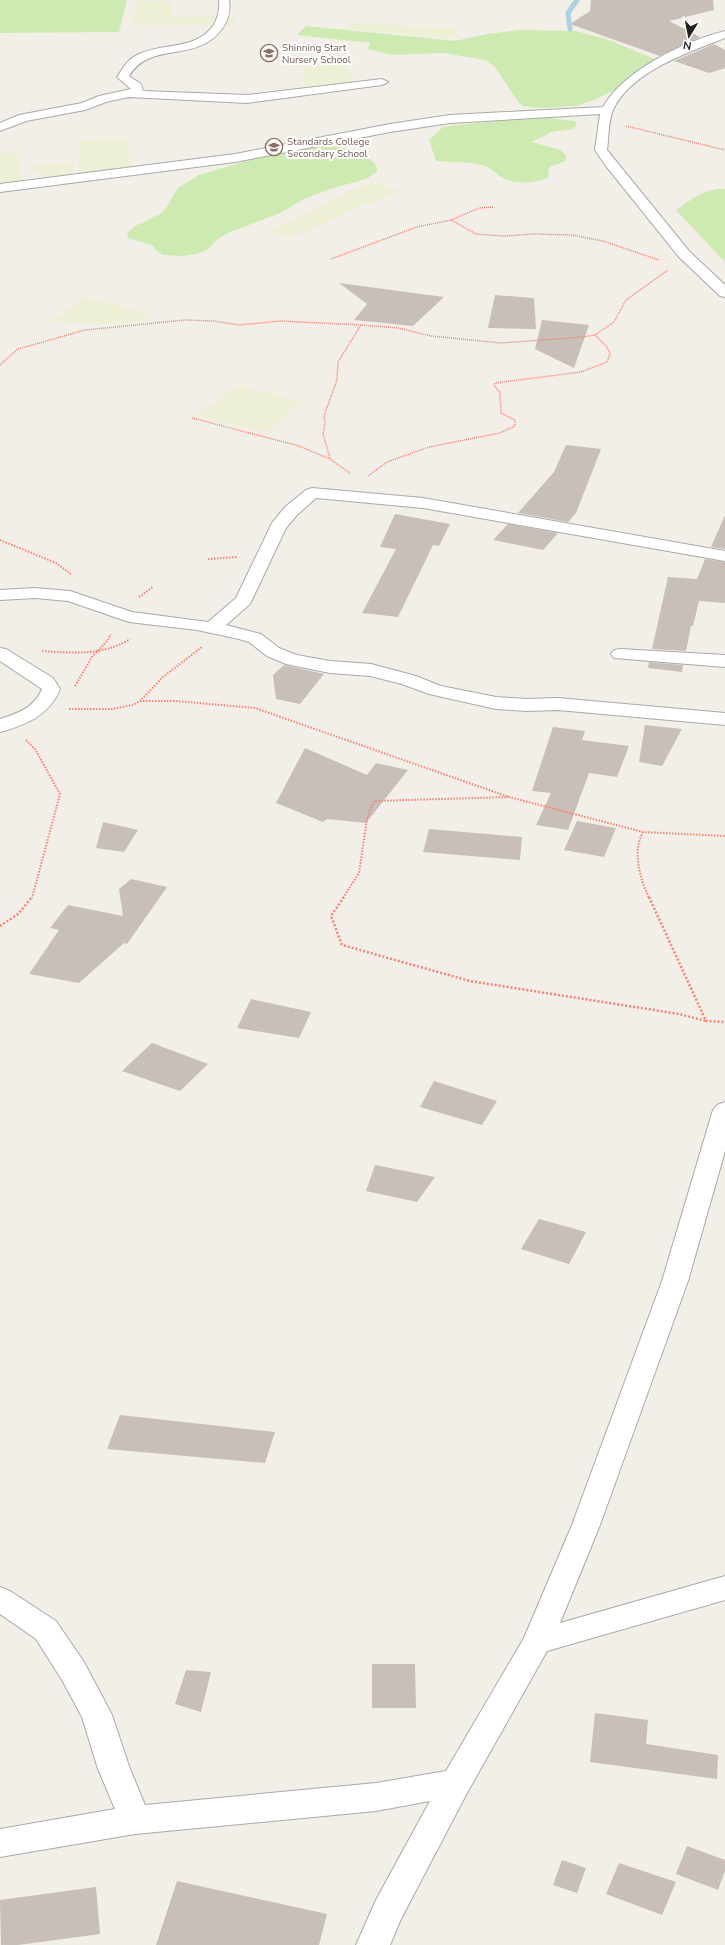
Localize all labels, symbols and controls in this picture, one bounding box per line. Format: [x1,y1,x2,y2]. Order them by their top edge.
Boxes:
north arrow [669,16,709,56]
text: N [682,37,693,53]
place label: Shinning Start Nursery School [282,41,351,67]
school or university icon: Shinning Start Nursery School [259,43,279,63]
place label: Standards College Secondary School [287,135,370,161]
school or university icon: Standards College Secondary School [264,137,284,157]

